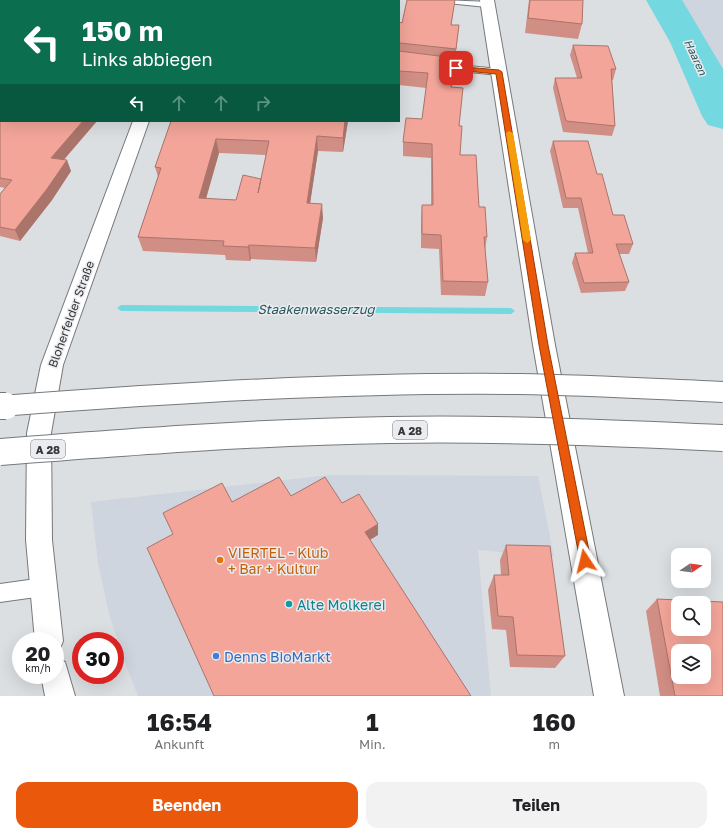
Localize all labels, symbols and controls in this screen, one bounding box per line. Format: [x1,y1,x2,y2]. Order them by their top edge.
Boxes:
text: 150 m [82,14,163,47]
icon: left [16,16,68,68]
water label: Haaren [682,37,710,78]
text: Links abbiegen [82,48,213,70]
pin [439,51,473,85]
icon: arrive [445,57,467,79]
icon: left [126,92,148,114]
icon: ahead [168,92,190,114]
icon: ahead [210,92,232,114]
icon: right [252,92,274,114]
street label: Bloherfelder Straße [45,258,97,370]
water label: Staakenwasserzug [257,301,376,317]
road number: A 28 [393,421,427,439]
road number: A 28 [31,440,65,458]
position arrow [564,540,606,582]
place label: VIERTEL - Klub + Bar + Kultur [228,544,328,577]
north arrow [671,548,711,588]
map controls [671,548,711,684]
marker: VIERTEL - Klub + Bar + Kultur [215,555,225,565]
place label: Alte Molkerei [297,596,385,613]
button: search [671,596,711,636]
marker: Alte Molkerei [284,599,294,609]
speed limit sign: 30 [72,632,124,684]
text: 20 [25,641,51,665]
button: layers [671,644,711,684]
place label: Denns BioMarkt [224,648,331,665]
marker: Denns BioMarkt [211,651,221,661]
text: km/h [25,662,51,674]
text: 16:54 [147,707,212,736]
text: 1 [366,707,379,736]
text: 160 [533,707,576,736]
text: Ankunft [155,736,205,752]
text: Min. [359,736,386,752]
text: m [549,736,560,752]
button: Beenden [16,782,358,828]
button: Teilen [366,782,707,828]

